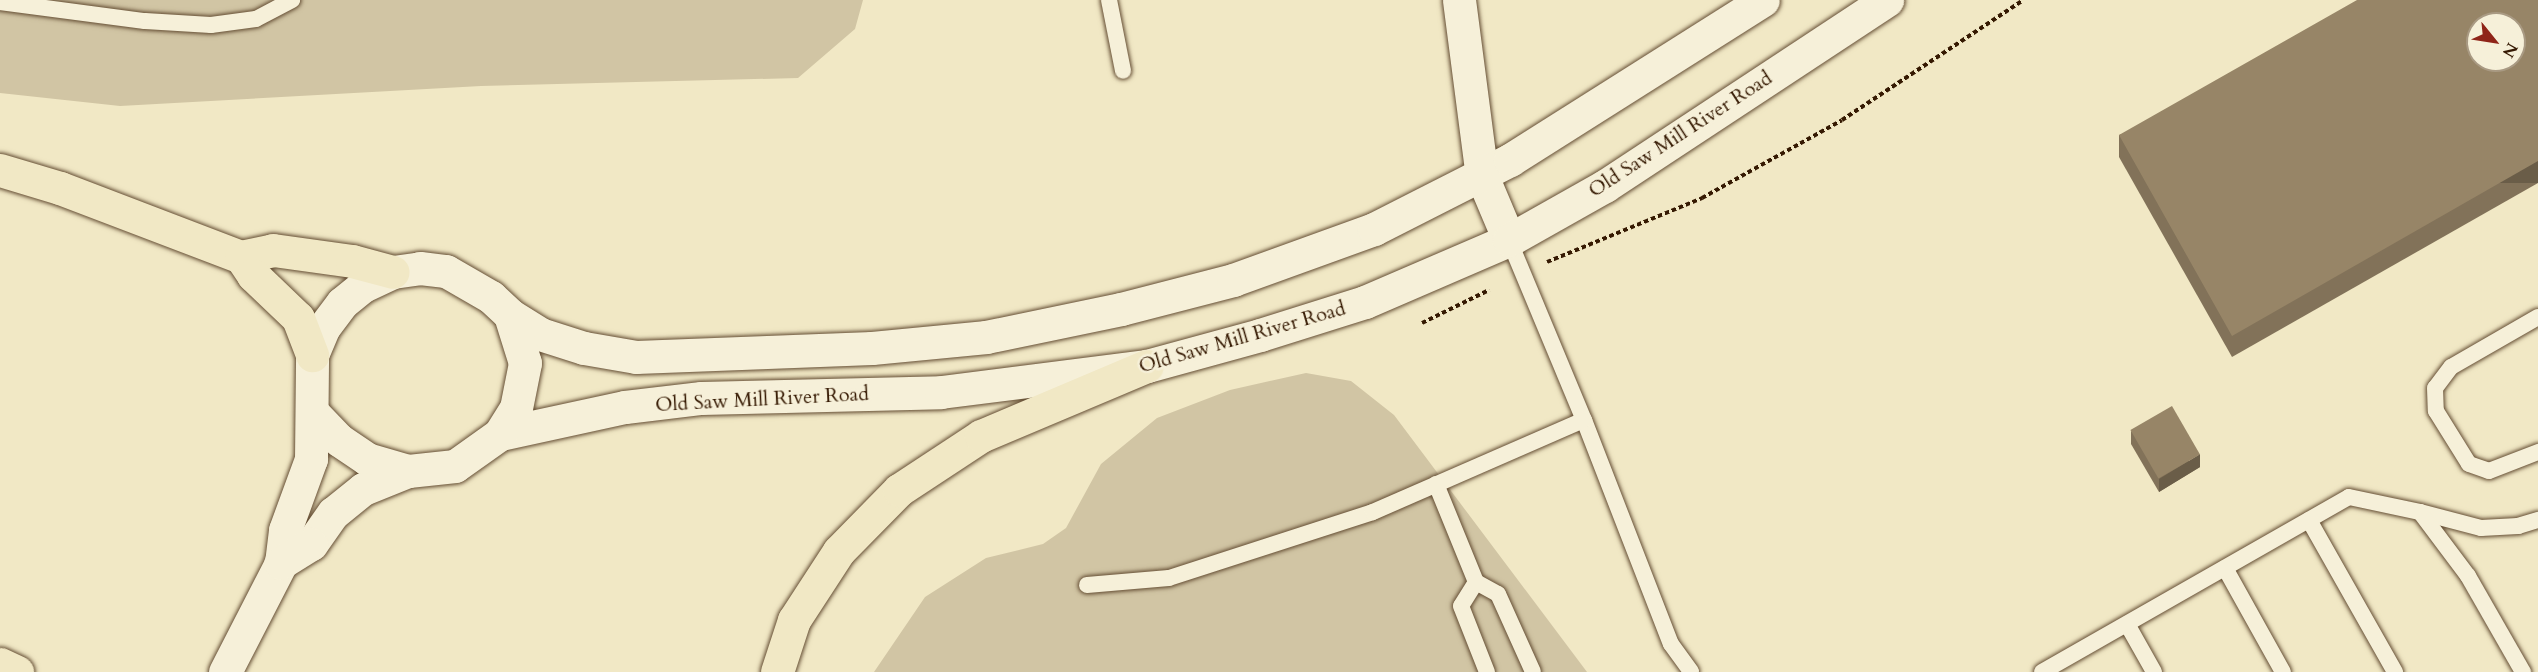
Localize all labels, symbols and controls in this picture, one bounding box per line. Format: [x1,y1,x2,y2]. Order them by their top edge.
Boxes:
north arrow [2466,12,2526,72]
text: N [2497,38,2523,62]
street label: Old Saw Mill River Road [1584,66,1776,202]
street label: Old Saw Mill River Road [1136,296,1348,378]
street label: Old Saw Mill River Road [655,381,869,417]

